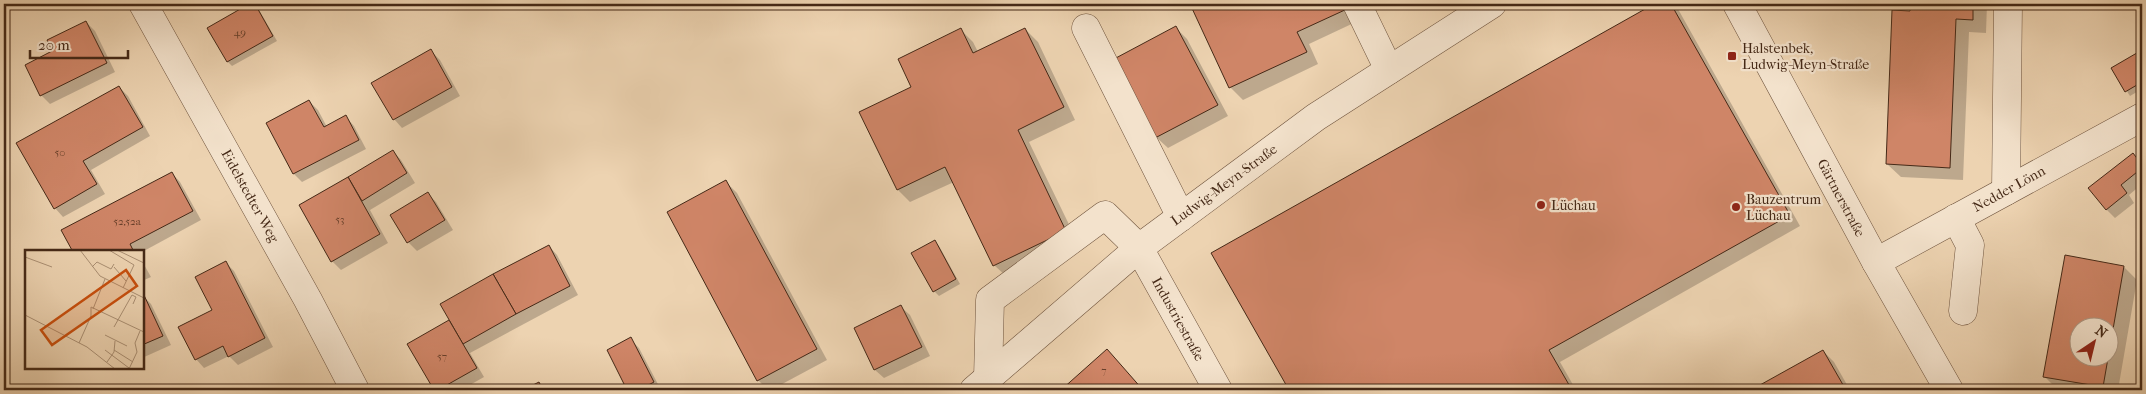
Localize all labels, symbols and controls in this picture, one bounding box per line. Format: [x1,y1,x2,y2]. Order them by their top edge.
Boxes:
house number: 49 [234,26,246,39]
scale bar [30,28,128,60]
text: 20 m [38,36,70,54]
place label: Halstenbek, Ludwig-Meyn-Straße [1742,40,1869,73]
marker: Halstenbek, Ludwig-Meyn-Straße [1726,50,1738,62]
street label: Ludwig-Meyn-Straße [1168,141,1281,229]
house number: 50 [55,146,65,159]
street label: Eidelstedter Weg [217,147,283,246]
street label: Gärtnerstraße [1813,156,1869,240]
street label: Nedder Lönn [1970,162,2048,216]
place label: Bauzentrum Lüchau [1746,191,1822,224]
place label: Lüchau [1551,197,1596,214]
marker: Lüchau [1535,199,1547,211]
marker: Bauzentrum Lüchau [1730,201,1742,213]
house number: 53 [335,213,345,226]
house number: 52,52a [113,215,142,228]
inset map [25,250,144,369]
street label: Industriestraße [1148,274,1208,364]
north arrow [2068,316,2118,366]
text: N [2092,322,2111,342]
house number: 57 [437,350,447,363]
house number: 7 [1101,364,1107,377]

